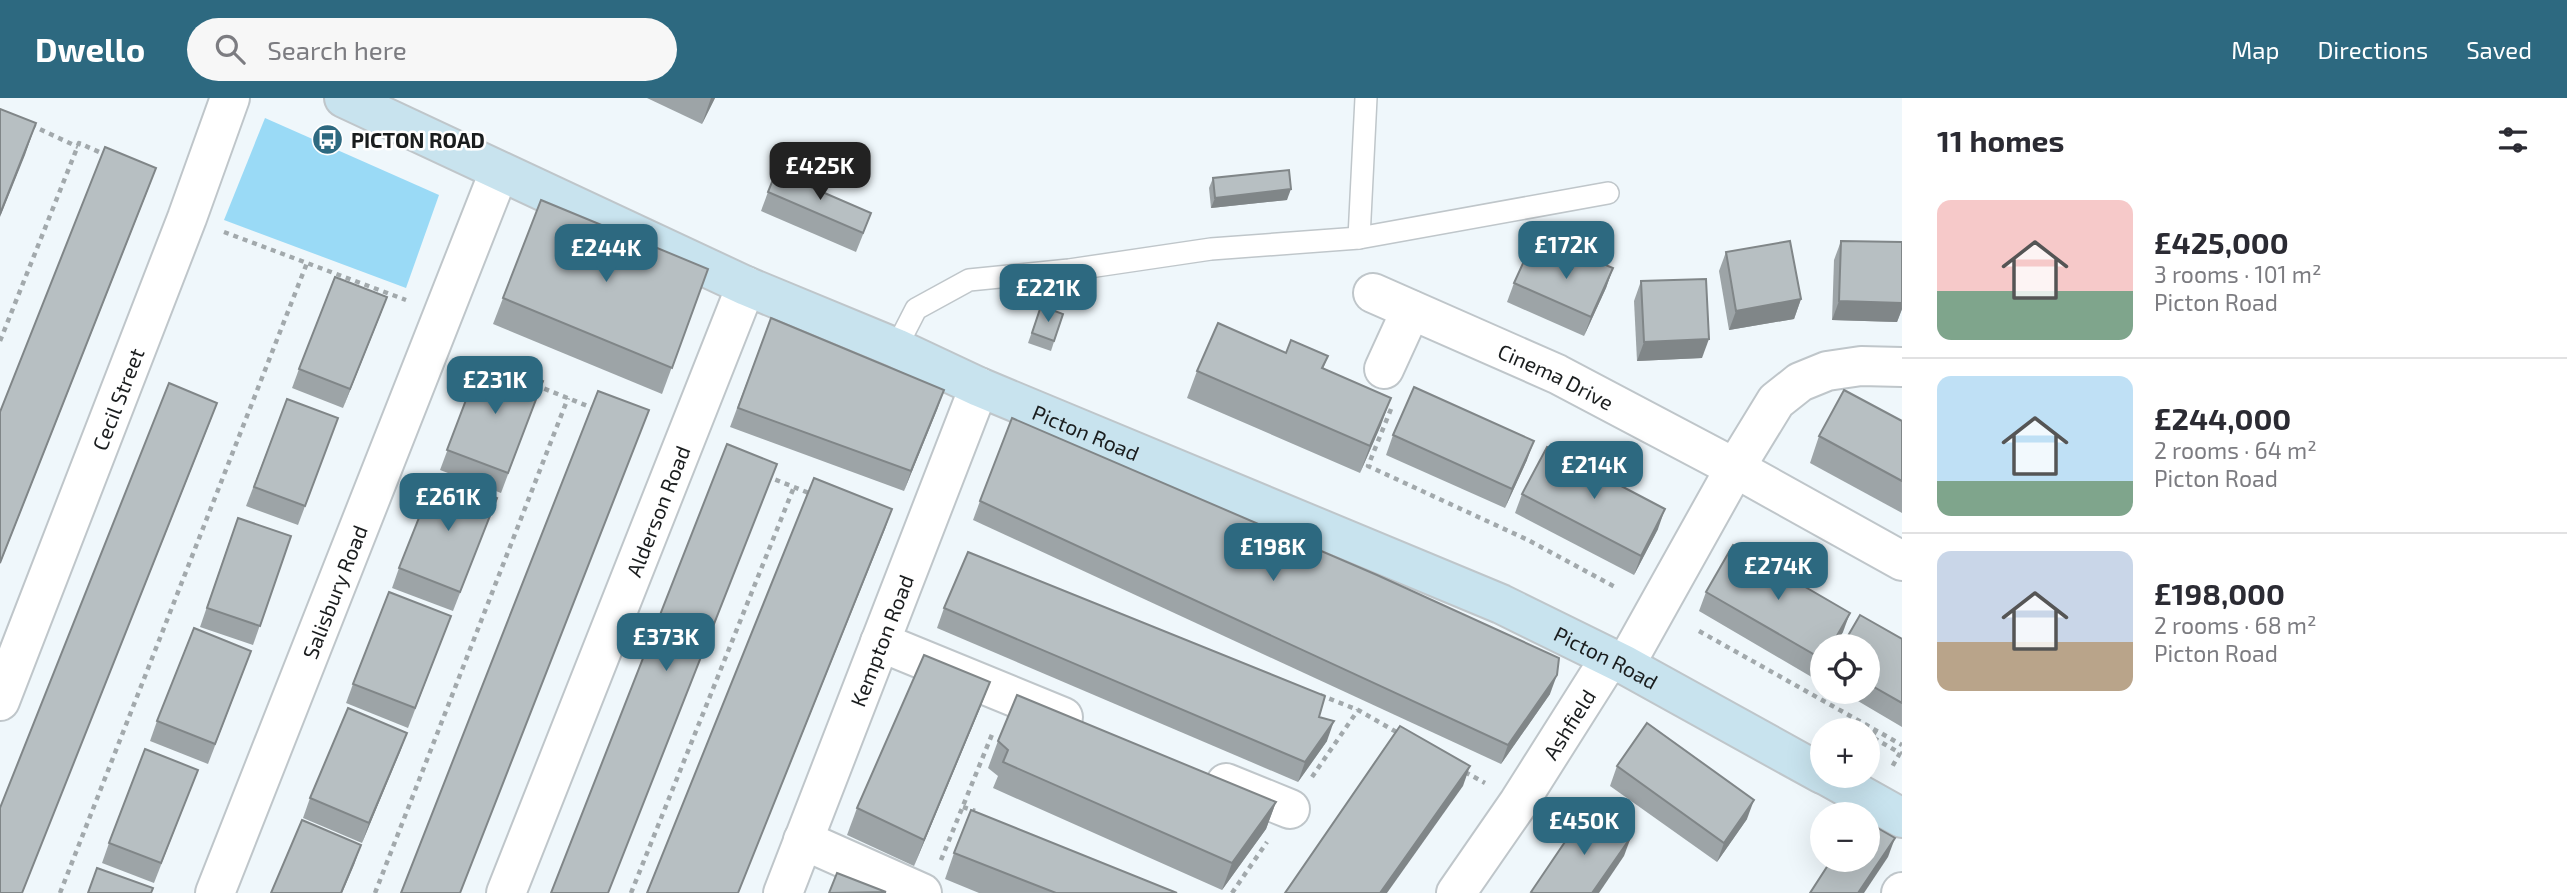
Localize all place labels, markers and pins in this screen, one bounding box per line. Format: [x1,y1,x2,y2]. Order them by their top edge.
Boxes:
bus stop icon: PICTON ROAD [311,122,345,156]
place label: PICTON ROAD [351,127,485,152]
pin: £425K [771,142,869,202]
pin: £172K [1517,222,1615,281]
pin: £244K [557,225,655,284]
pin: £221K [999,264,1097,324]
pin: £231K [446,356,544,416]
pin: £214K [1545,442,1643,501]
pin: £261K [399,474,497,533]
pin: £198K [1224,524,1322,583]
pin: £274K [1729,542,1827,602]
pin: £373K [617,614,715,673]
pin: £450K [1535,798,1633,857]

